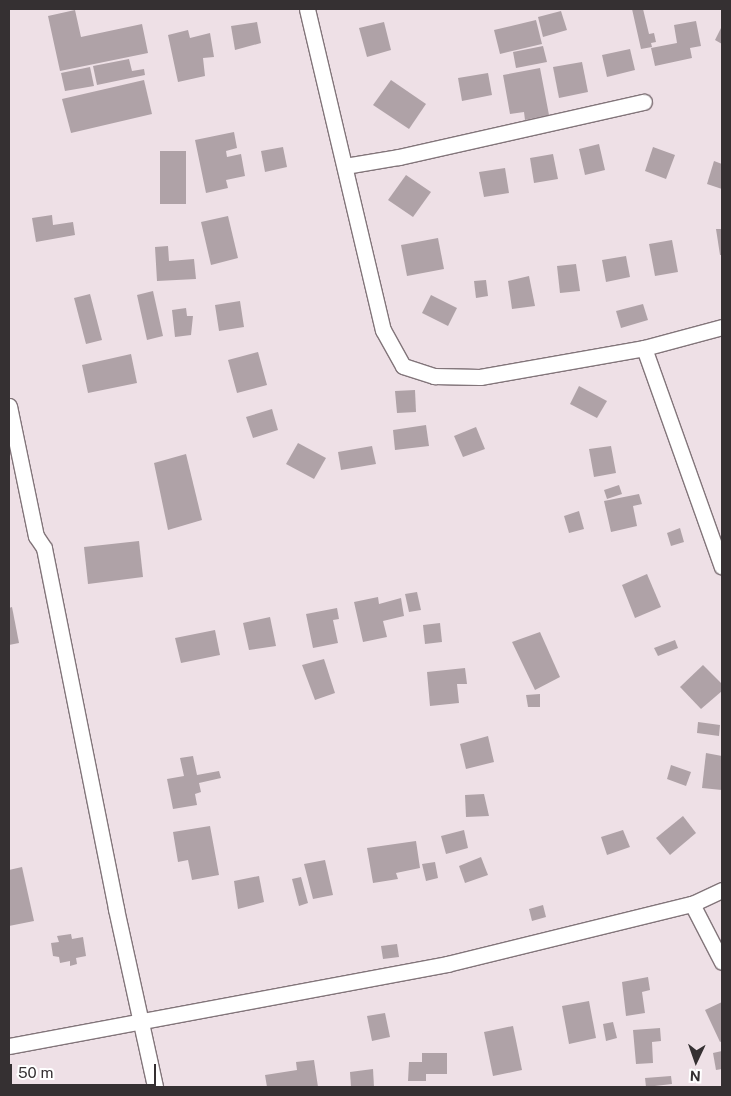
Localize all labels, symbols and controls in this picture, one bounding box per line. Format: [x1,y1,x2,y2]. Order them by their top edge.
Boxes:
north arrow [671,1036,721,1086]
scale bar [12,1054,159,1086]
text: 50 m [18,1064,53,1081]
text: N [689,1068,701,1084]

